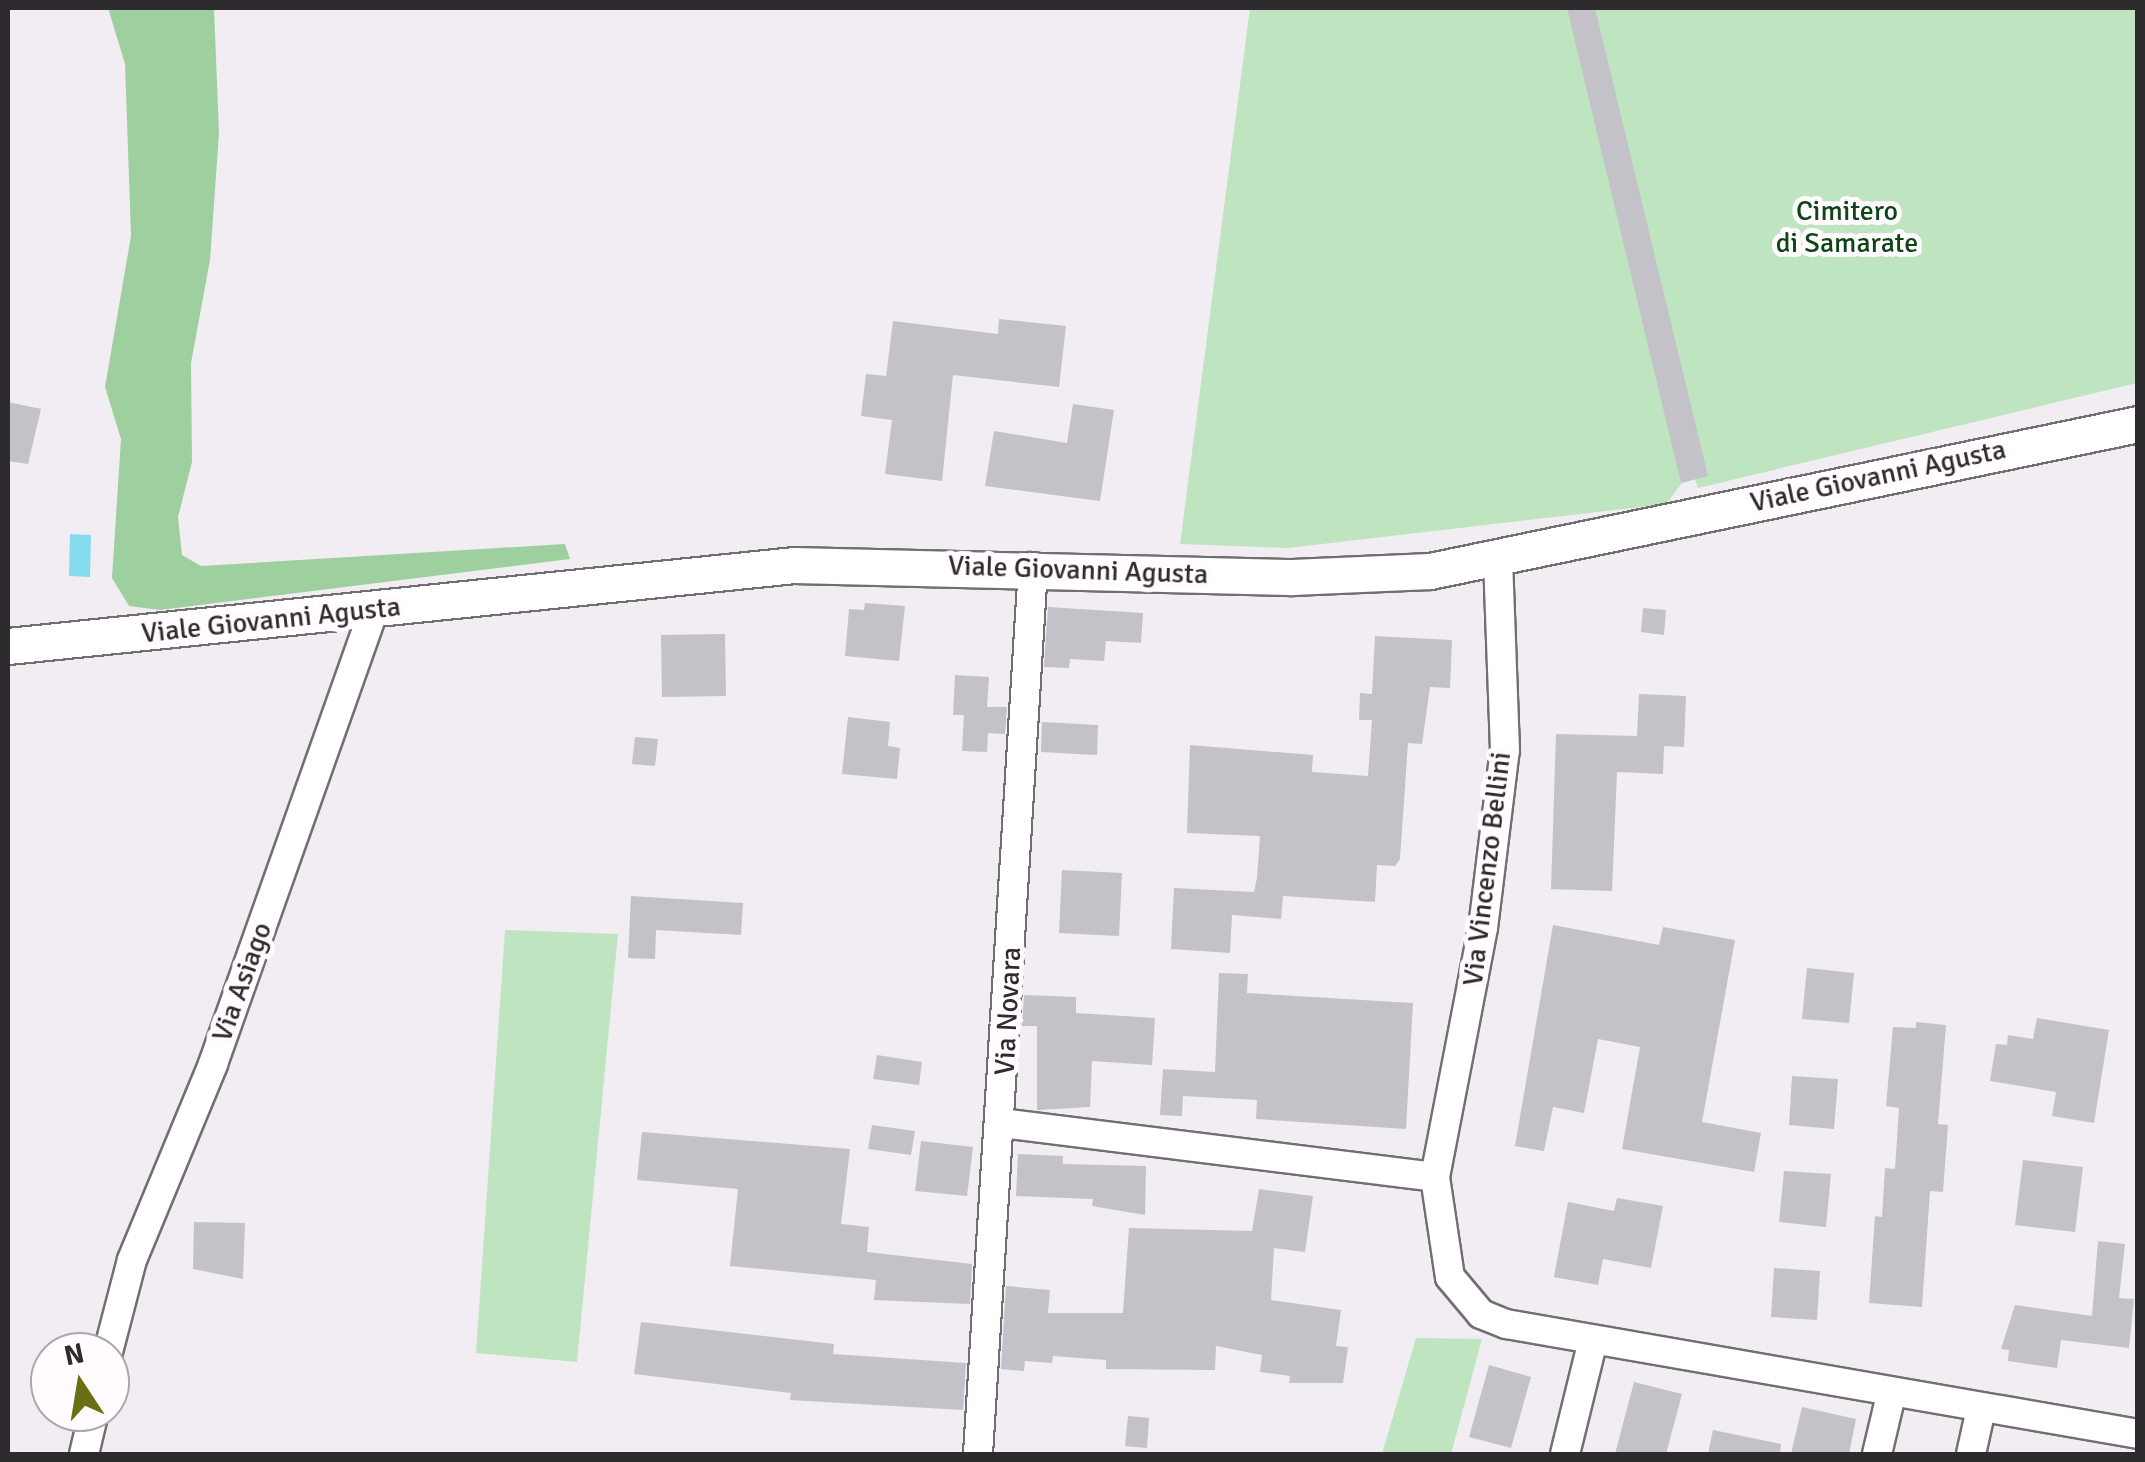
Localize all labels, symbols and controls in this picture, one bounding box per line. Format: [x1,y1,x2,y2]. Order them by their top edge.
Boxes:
park label: Cimitero di Samarate [1776,194,1918,260]
street label: Viale Giovanni Agusta [1747,433,2009,519]
street label: Viale Giovanni Agusta [947,549,1209,591]
street label: Viale Giovanni Agusta [140,590,402,650]
street label: Via Vincenzo Bellini [1456,750,1518,988]
street label: Via Asiago [205,918,279,1046]
street label: Via Novara [988,946,1028,1076]
north arrow [30,1332,130,1432]
text: N [61,1336,87,1373]

